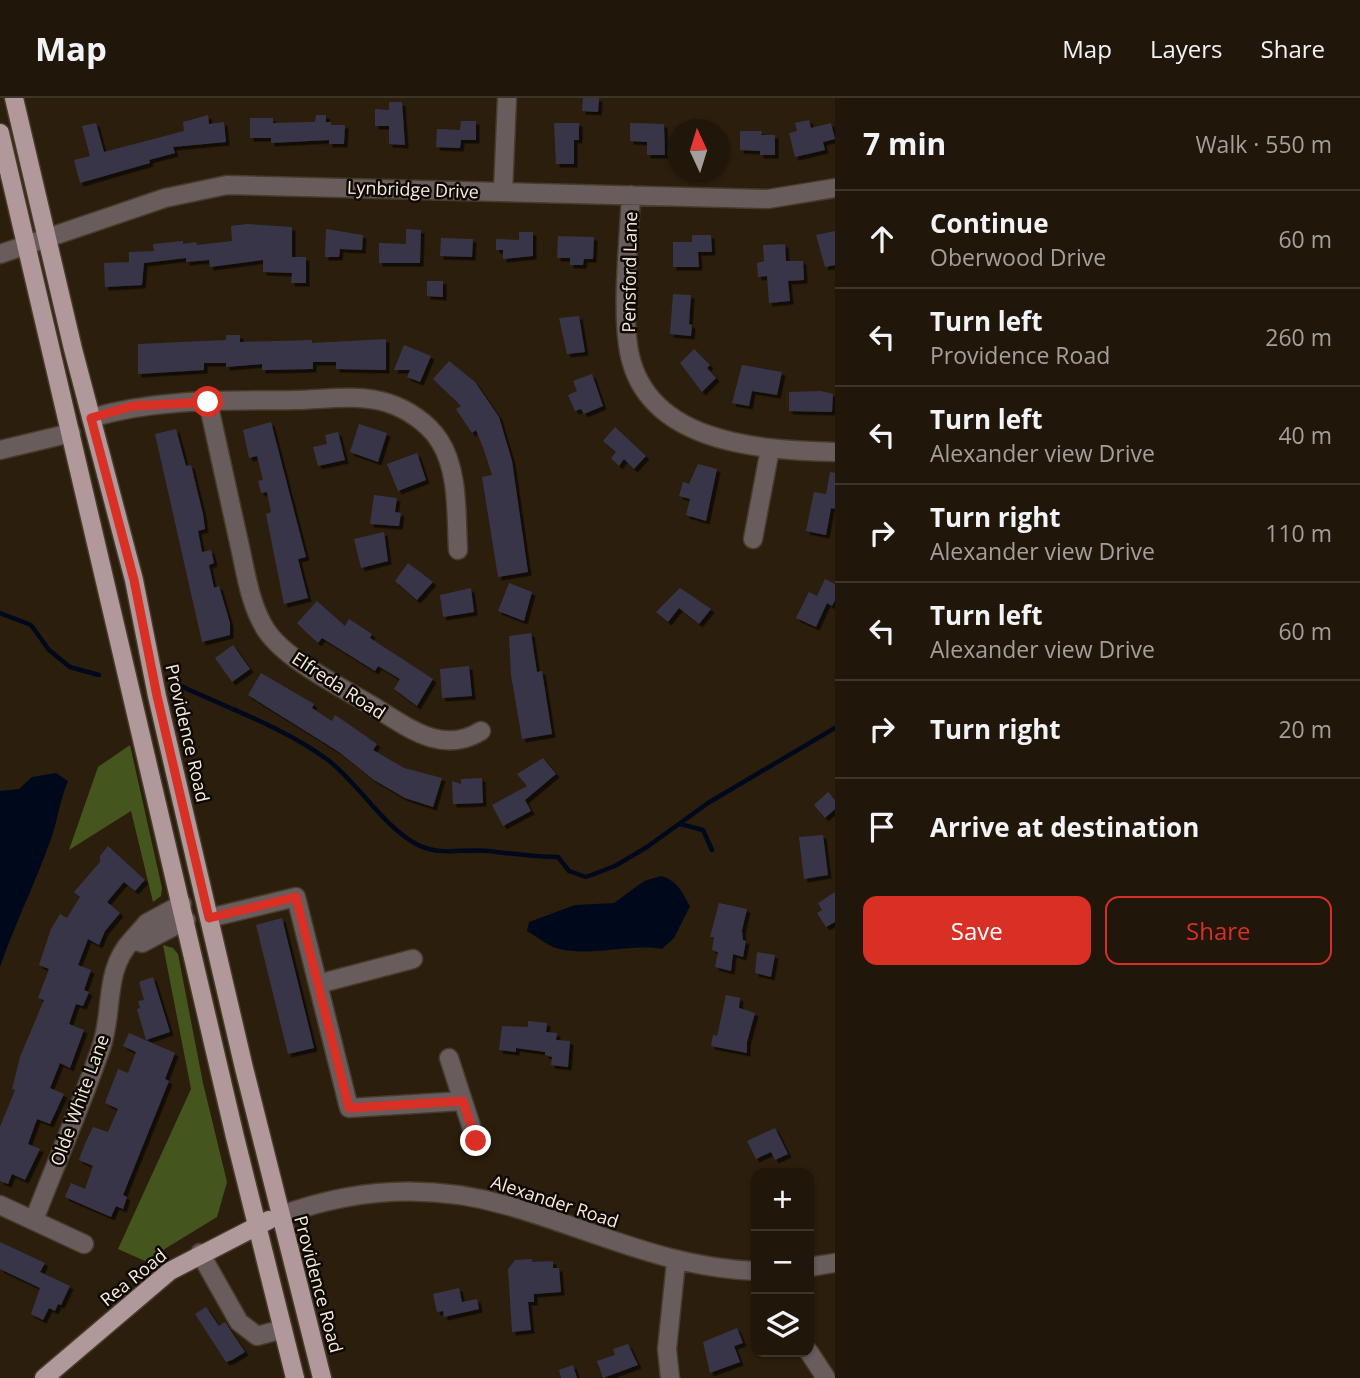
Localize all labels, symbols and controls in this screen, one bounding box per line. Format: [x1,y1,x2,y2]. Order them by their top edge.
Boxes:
text: Map [35,26,107,71]
text: Map [1062,32,1112,65]
text: Layers [1150,32,1223,65]
text: Share [1261,32,1325,65]
north arrow [667,119,730,182]
text: 7 min [863,123,946,164]
text: Walk · 550 m [1195,128,1332,160]
street label: Lynbridge Drive [347,175,479,203]
text: Continue [930,205,1049,241]
street label: Pensford Lane [616,211,642,333]
icon: ahead [863,220,901,258]
text: 60 m [1278,223,1332,255]
text: Oberwood Drive [930,241,1106,273]
text: Turn left [930,303,1042,339]
icon: left [863,318,901,356]
text: 260 m [1265,321,1332,353]
text: Providence Road [930,339,1110,371]
route start [192,386,223,417]
text: Turn left [930,401,1042,437]
icon: left [863,416,901,454]
text: 40 m [1278,419,1332,451]
text: Alexander view Drive [930,437,1155,469]
text: Turn right [930,499,1061,535]
icon: right [863,514,901,552]
text: 110 m [1265,517,1332,549]
text: Alexander view Drive [930,535,1155,567]
text: Turn left [930,597,1042,633]
icon: left [863,612,901,650]
text: 60 m [1278,615,1332,647]
text: Alexander view Drive [930,633,1155,665]
street label: Elfreda Road [288,646,390,724]
street label: Providence Road [160,662,216,804]
icon: right [863,710,901,748]
text: Turn right [930,711,1061,747]
text: 20 m [1278,713,1332,745]
icon: arrive [863,808,901,846]
text: Arrive at destination [930,809,1199,845]
button: Save [863,896,1091,965]
button: Share [1105,896,1332,965]
street label: Olde White Lane [44,1031,114,1169]
route end [460,1125,491,1156]
map controls [751,1168,814,1357]
button: + [751,1168,814,1231]
street label: Alexander Road [488,1169,622,1233]
street label: Providence Road [289,1213,349,1355]
button: − [751,1231,814,1294]
street label: Rea Road [95,1243,171,1311]
button: layers [751,1294,814,1357]

